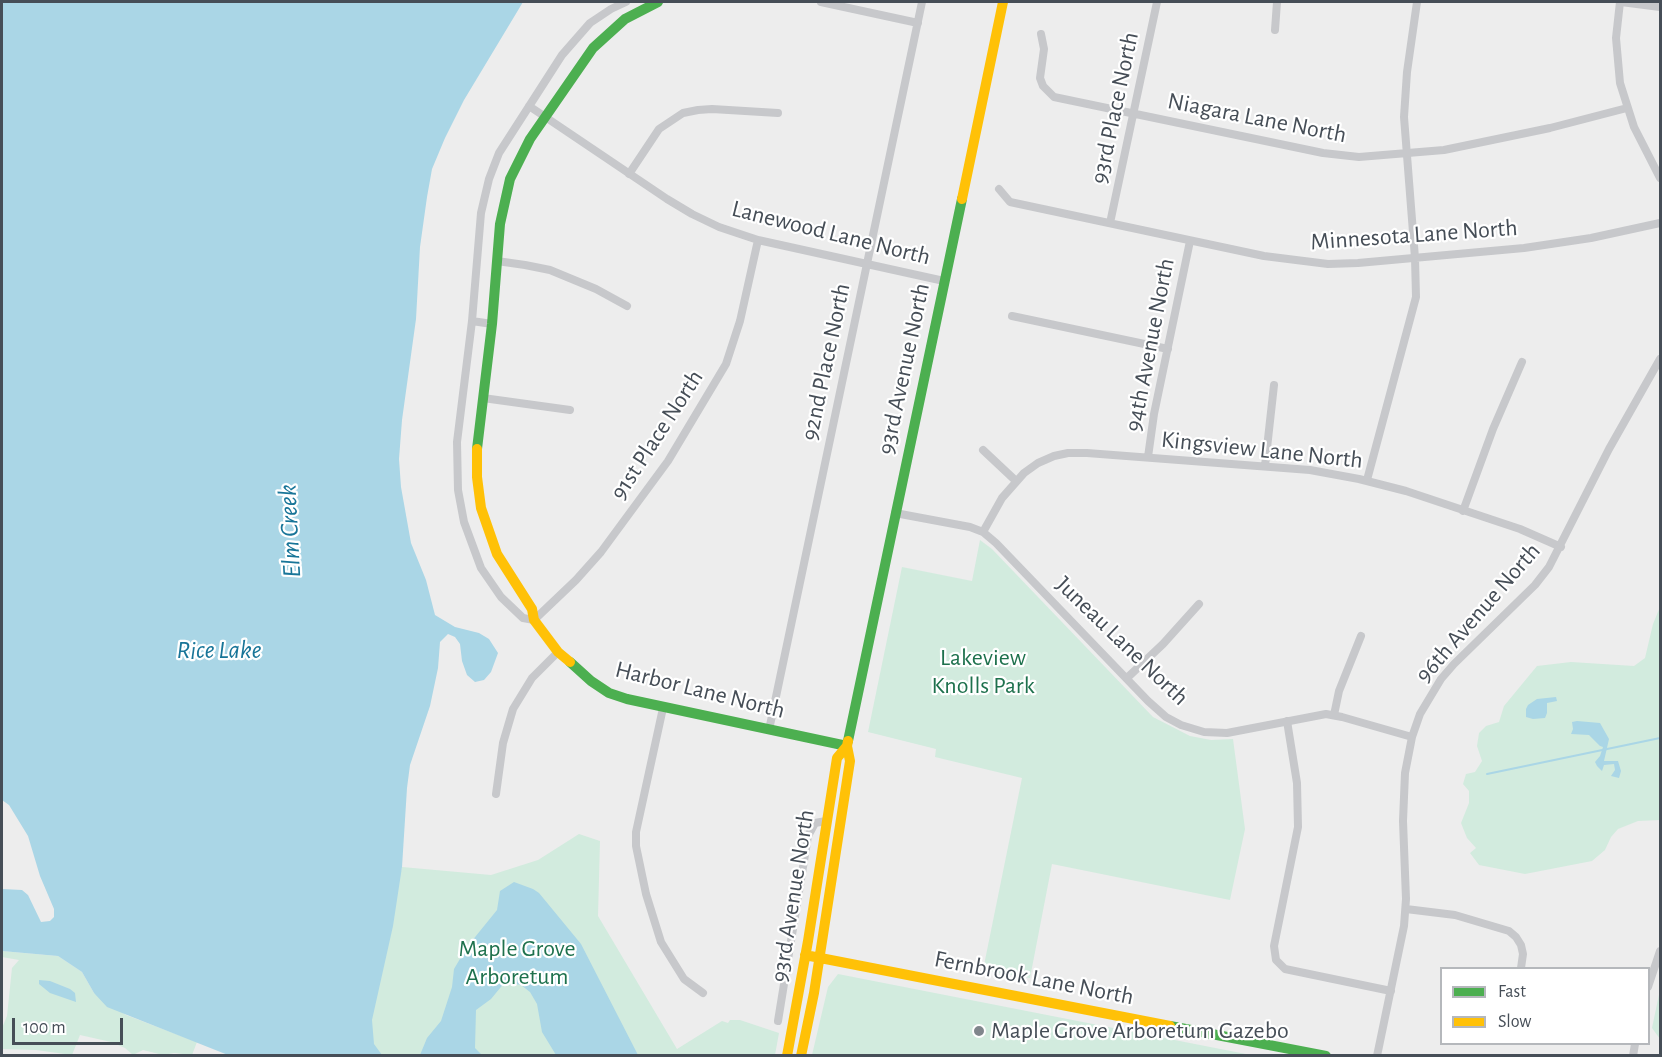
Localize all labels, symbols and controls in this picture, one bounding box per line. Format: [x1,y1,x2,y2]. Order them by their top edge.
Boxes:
street label: 93rd Place North [1085,30,1145,186]
street label: Niagara Lane North [1165,87,1349,149]
street label: Lanewood Lane North [729,194,933,272]
street label: Minnesota Lane North [1310,213,1518,257]
street label: 94th Avenue North [1119,256,1181,434]
street label: 92nd Place North [795,281,857,443]
street label: 93rd Avenue North [872,281,936,457]
street label: 91st Place North [604,365,710,505]
street label: Kingsview Lane North [1160,425,1364,475]
water label: Elm Creek [272,484,308,578]
street label: 96th Avenue North [1409,537,1547,689]
street label: Juneau Lane North [1050,570,1194,712]
water label: Rice Lake [177,634,261,666]
park label: Lakeview Knolls Park [931,644,1035,700]
street label: Harbor Lane North [612,655,788,725]
street label: 93rd Avenue North [765,808,821,984]
park label: Maple Grove Arboretum [459,935,575,991]
street label: Fernbrook Lane North [932,945,1136,1011]
legend [1440,967,1650,1045]
text: Fast [1498,983,1526,1001]
scale bar [15,1006,126,1044]
text: Slow [1498,1013,1531,1031]
place label: Maple Grove Arboretum Gazebo [991,1017,1289,1045]
text: 100 m [23,1019,66,1037]
marker: Maple Grove Arboretum Gazebo [972,1024,986,1038]

